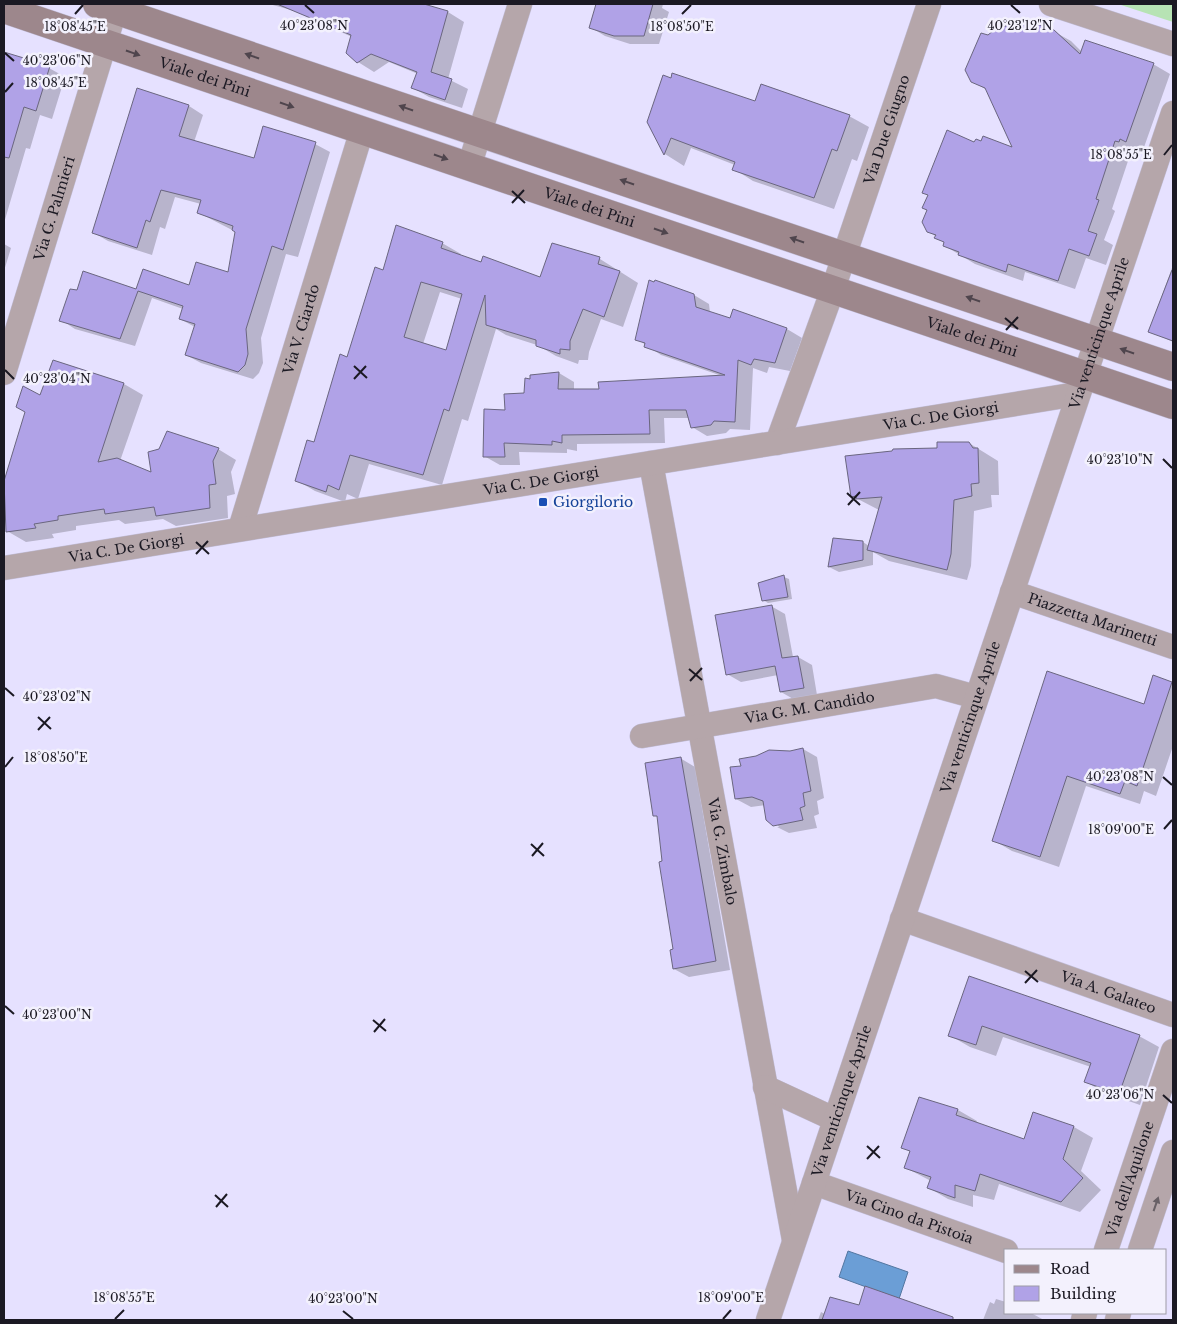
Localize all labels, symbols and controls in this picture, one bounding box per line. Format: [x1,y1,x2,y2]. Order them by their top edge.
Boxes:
text: 40°23'08"N [280,18,348,33]
text: 40°23'12"N [987,18,1053,33]
text: 18°08'45"E [44,19,106,34]
text: 18°08'50"E [650,19,714,34]
one-way arrow [126,49,141,57]
one-way arrow [244,52,259,60]
text: 40°23'06"N [23,53,91,68]
street label: Viale dei Pini [156,53,253,101]
street label: Via Due Giugno [860,72,914,188]
text: 18°08'45"E [25,75,87,90]
one-way arrow [279,102,294,109]
one-way arrow [398,104,413,112]
text: 18°08'55"E [1090,147,1152,162]
street label: Via G. Palmieri [30,154,79,264]
one-way arrow [433,154,448,161]
one-way arrow [619,178,634,186]
street label: Viale dei Pini [540,183,637,231]
one-way arrow [654,228,669,236]
one-way arrow [789,236,804,244]
street label: Via venticinque Aprile [1065,255,1133,412]
street label: Via V. Ciardo [279,282,323,377]
one-way arrow [965,295,980,303]
street label: Viale dei Pini [923,313,1020,361]
one-way arrow [1119,347,1134,355]
text: 40°23'04"N [23,371,91,386]
street label: Via C. De Giorgi [881,398,1000,434]
text: 40°23'10"N [1087,452,1153,467]
street label: Via C. De Giorgi [481,463,600,499]
place label: Giorgilorio [553,493,633,511]
marker: Giorgilorio [537,496,549,508]
street label: Via C. De Giorgi [66,530,186,567]
street label: Piazzetta Marinetti [1025,589,1160,650]
street label: Via venticinque Aprile [936,639,1004,796]
street label: Via G. M. Candido [742,688,876,728]
text: 40°23'02"N [23,689,91,704]
text: 18°08'50"E [24,750,88,765]
text: 40°23'08"N [1086,769,1154,784]
street label: Via G. Zimbalo [704,796,741,906]
text: 18°09'00"E [1088,822,1154,837]
street label: Via A. Galateo [1057,967,1159,1017]
text: 40°23'00"N [22,1007,92,1022]
street label: Via venticinque Aprile [807,1023,875,1180]
text: 40°23'06"N [1086,1087,1154,1102]
street label: Via dell'Aquilone [1102,1119,1158,1240]
street label: Via Cino da Pistoia [842,1185,976,1248]
one-way arrow [1152,1196,1160,1211]
legend [1004,1249,1167,1314]
text: Road [1050,1259,1090,1278]
text: Building [1050,1284,1117,1303]
text: 18°08'55"E [93,1290,155,1305]
text: 18°09'00"E [698,1290,764,1305]
text: 40°23'00"N [308,1291,378,1306]

